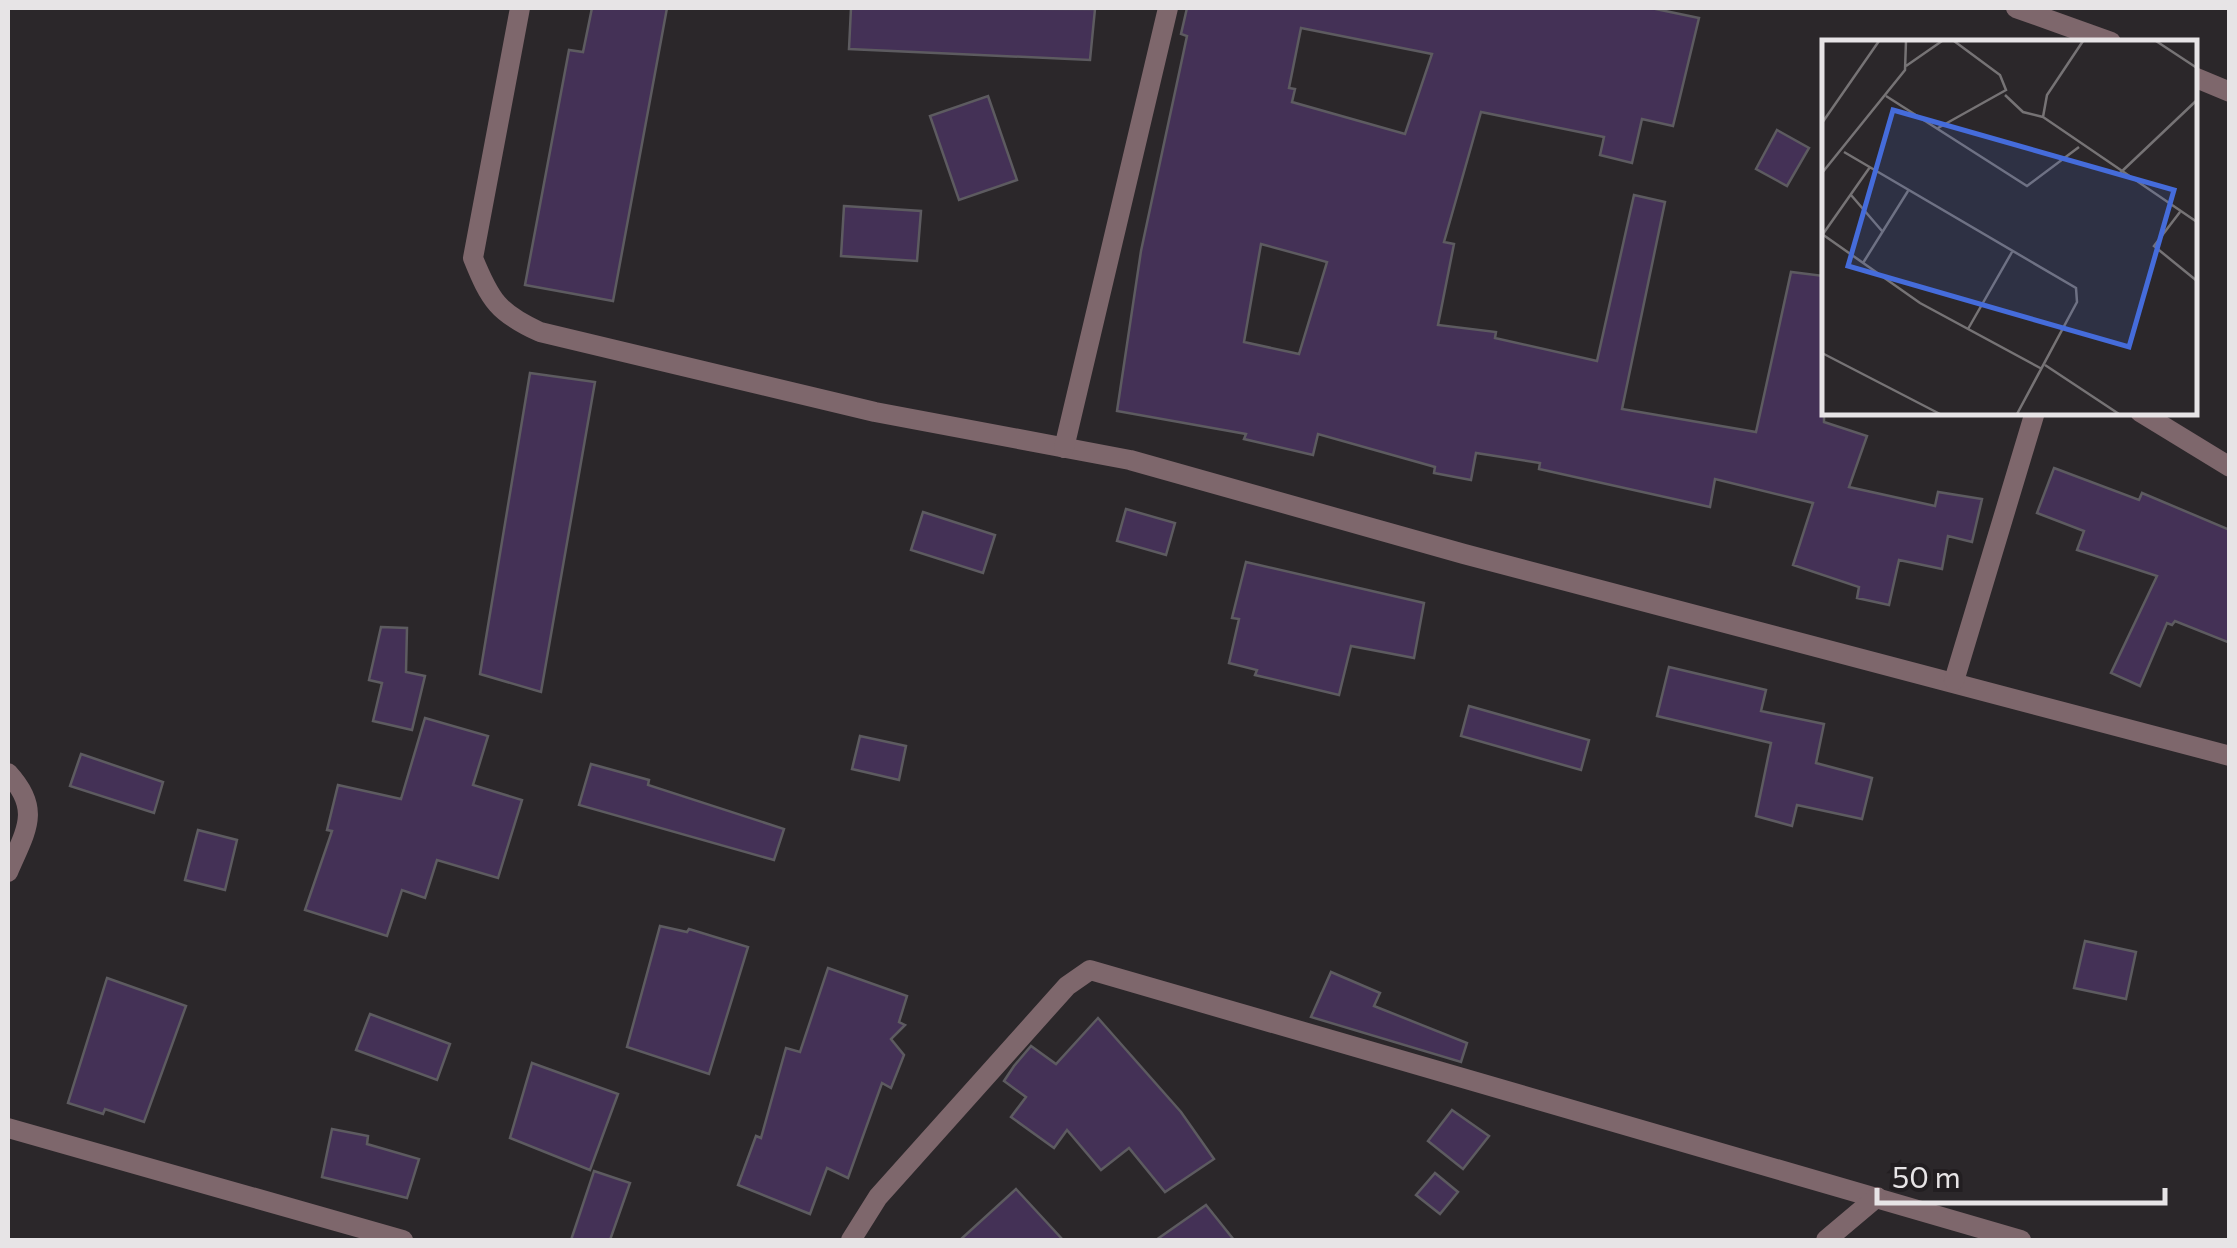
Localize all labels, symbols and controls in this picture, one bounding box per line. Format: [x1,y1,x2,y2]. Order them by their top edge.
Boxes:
inset map [1822,40,2197,415]
scale bar [1877,1143,2164,1205]
text: 50 m [1892,1157,1961,1194]

